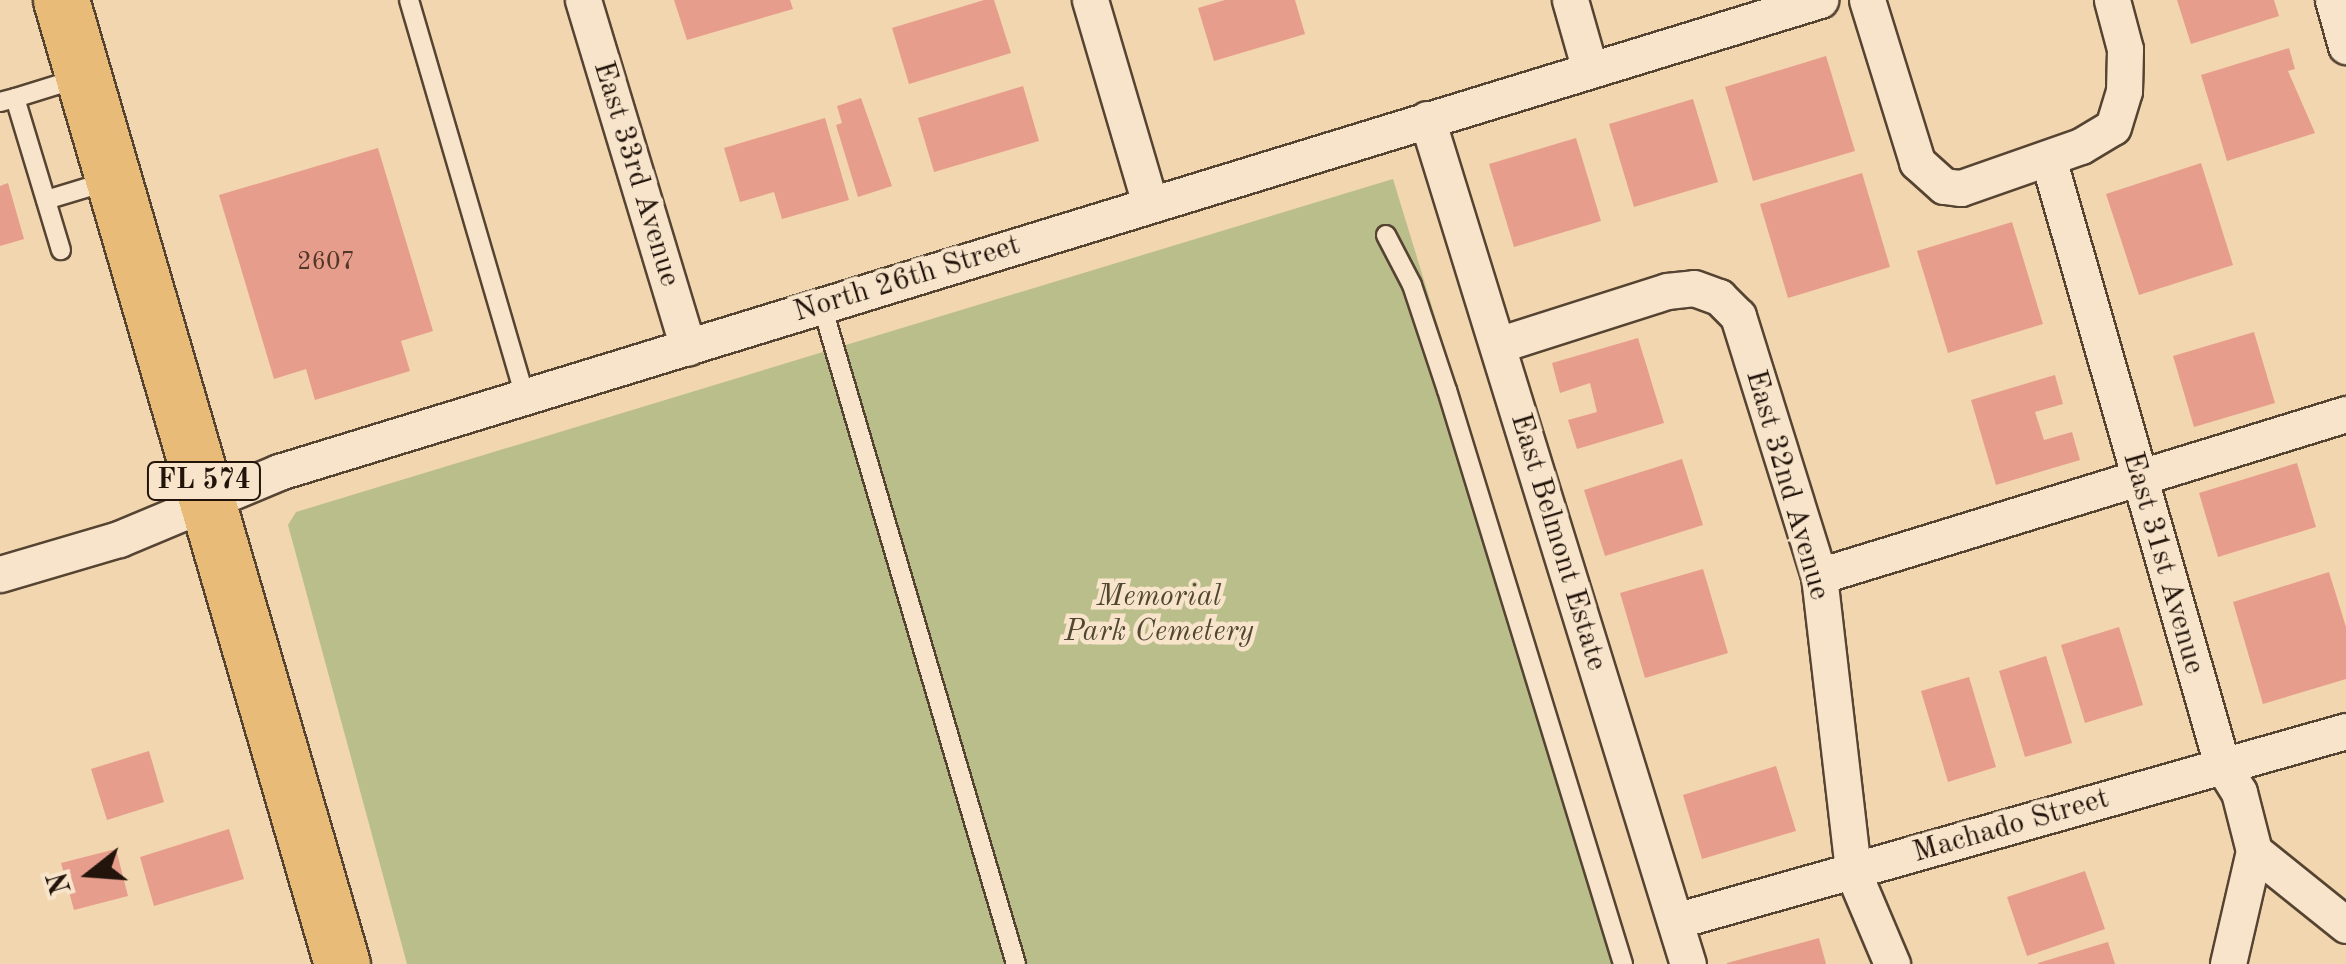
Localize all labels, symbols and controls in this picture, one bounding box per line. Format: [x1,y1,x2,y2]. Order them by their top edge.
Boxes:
street label: East 33rd Avenue [585,57,687,291]
street label: North 26th Street [789,227,1025,331]
house number: 2607 [297,248,355,278]
street label: East 32nd Avenue [1737,366,1837,604]
street label: East Belmont Estate [1502,409,1614,675]
street label: East 31st Avenue [2114,448,2212,678]
road number: FL 574 [146,458,262,504]
park label: Memorial Park Cemetery [1064,579,1254,650]
street label: Machado Street [1909,781,2113,871]
north arrow [40,824,140,924]
text: N [45,868,78,897]

